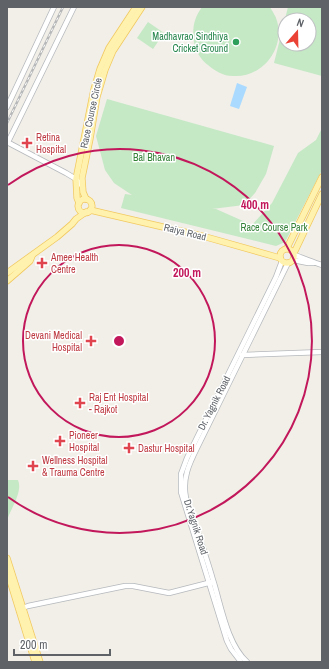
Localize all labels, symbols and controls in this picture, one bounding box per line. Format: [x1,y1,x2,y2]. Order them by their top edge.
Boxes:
north arrow [277,12,317,52]
text: N [295,15,306,30]
place label: Madhavrao Sindhiya Cricket Ground [152,30,228,55]
marker: Madhavrao Sindhiya Cricket Ground [231,37,241,47]
street label: Race Course Circle [77,76,105,149]
place label: Retina Hospital [36,131,66,156]
marker: Retina Hospital [21,137,33,149]
park label: Bal Bhavan [133,151,175,164]
text: 400 m [241,197,269,213]
street label: Raiya Road [162,220,208,244]
park label: Race Course Park [241,221,308,234]
place label: Amee Health Centre [50,251,98,276]
marker: Amee Health Centre [36,257,48,269]
text: 200 m [173,265,201,281]
place label: Devani Medical Hospital [25,329,82,354]
centre of rings [112,334,126,348]
marker: Devani Medical Hospital [85,335,97,347]
street label: Dr. Yagnik Road [195,374,233,432]
place label: Raj Ent Hospital - Rajkot [89,391,148,416]
marker: Raj Ent Hospital - Rajkot [74,397,86,409]
place label: Pioneer Hospital [69,429,99,454]
marker: Pioneer Hospital [54,435,66,447]
marker: Dastur Hospital [123,442,135,454]
place label: Dastur Hospital [138,442,195,455]
place label: Wellness Hospital & Trauma Centre [42,454,108,479]
marker: Wellness Hospital & Trauma Centre [27,460,39,472]
street label: Dr.Yagnik Road [181,498,211,556]
scale bar [14,631,110,657]
text: 200 m [20,637,47,653]

